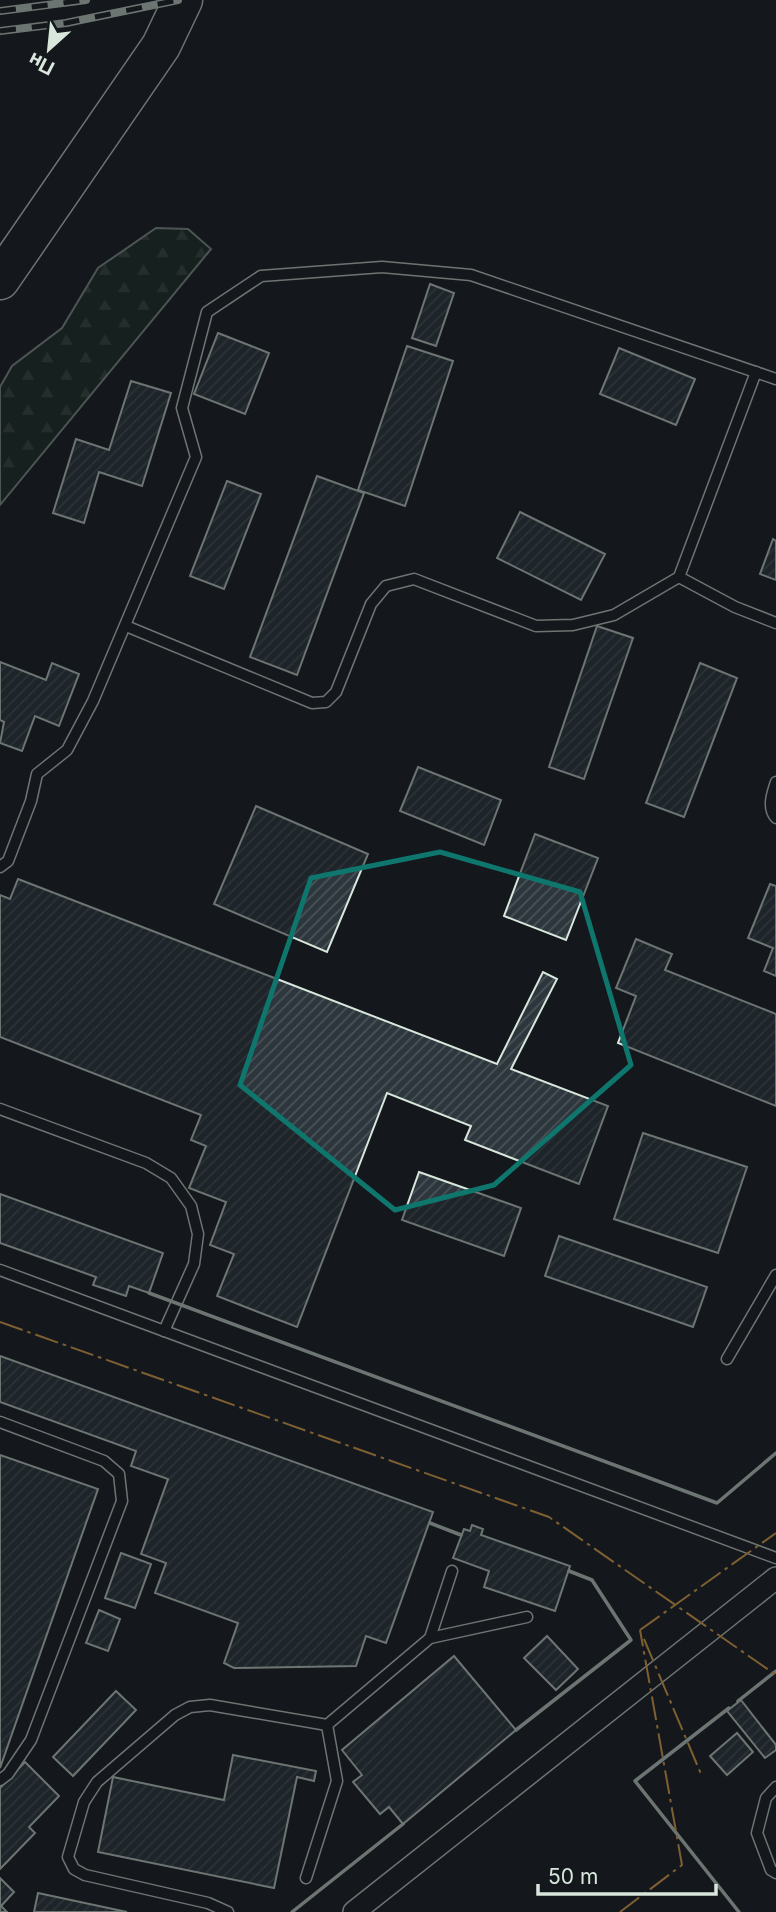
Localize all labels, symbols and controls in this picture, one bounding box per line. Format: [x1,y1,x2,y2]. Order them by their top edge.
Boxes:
north arrow [14,14,84,84]
text: Пн [25,48,58,80]
scale bar [538,1853,716,1897]
text: 50 m [548,1864,598,1889]

